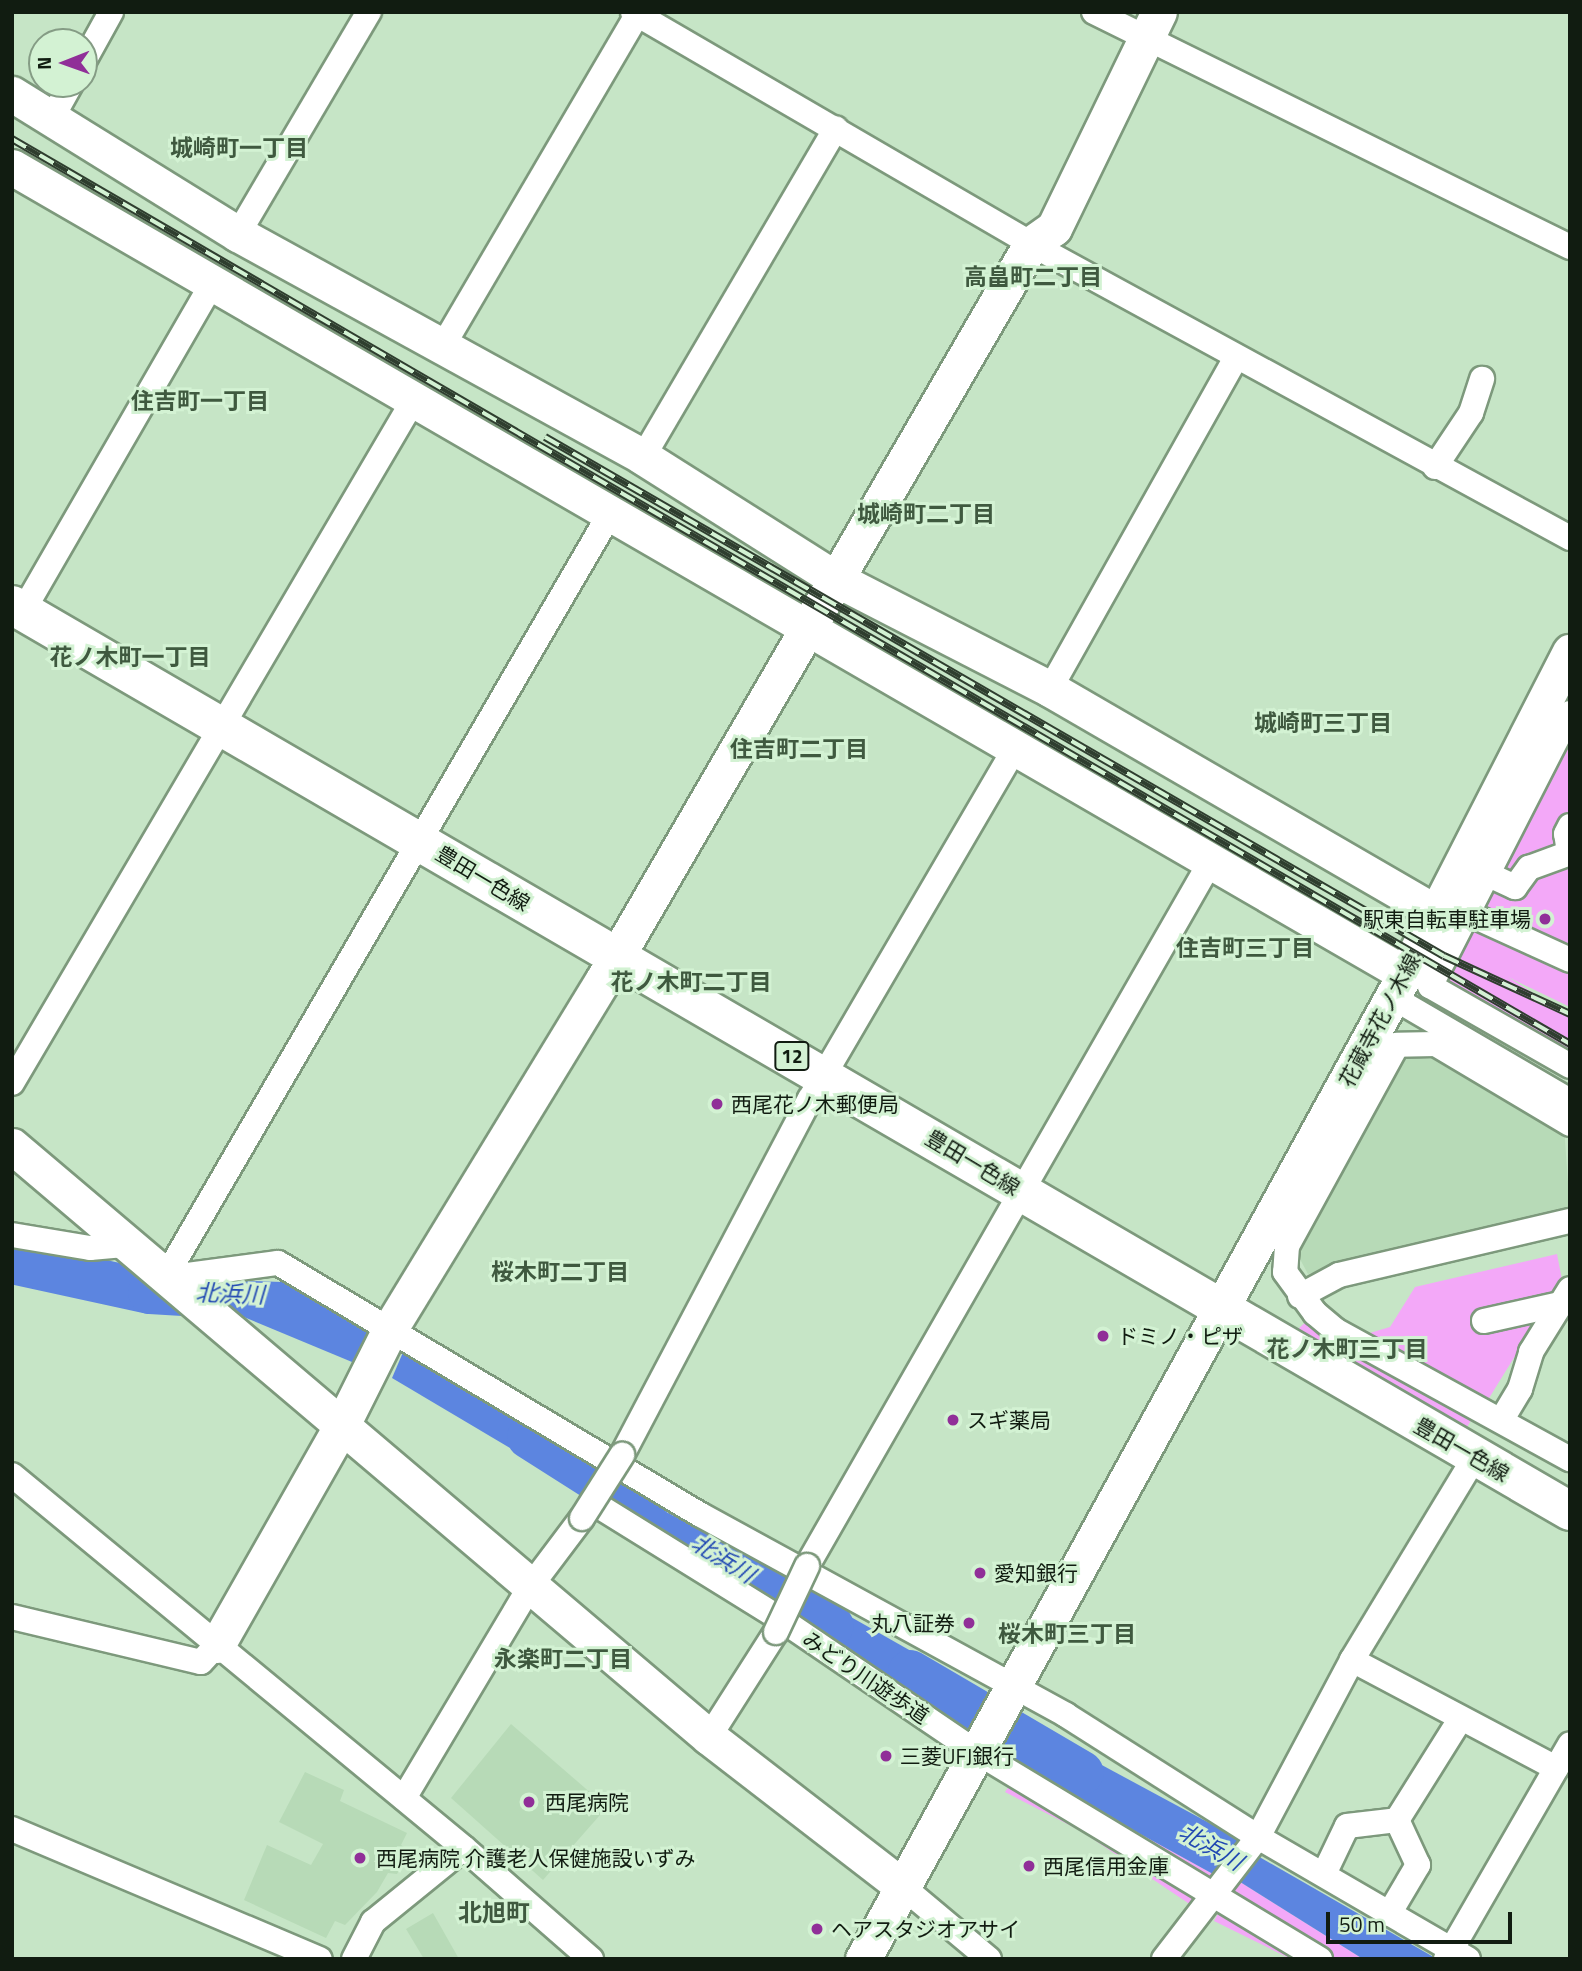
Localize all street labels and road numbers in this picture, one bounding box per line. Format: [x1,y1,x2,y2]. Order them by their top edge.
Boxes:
street label: 豊田一色線 [432,840,534,916]
street label: 花蔵寺花ノ木線 [1333,949,1425,1091]
road number: 12 [773,1040,811,1072]
street label: 豊田一色線 [922,1124,1024,1200]
street label: 豊田一色線 [1410,1412,1514,1486]
street label: みどり川遊歩道 [798,1625,934,1729]

